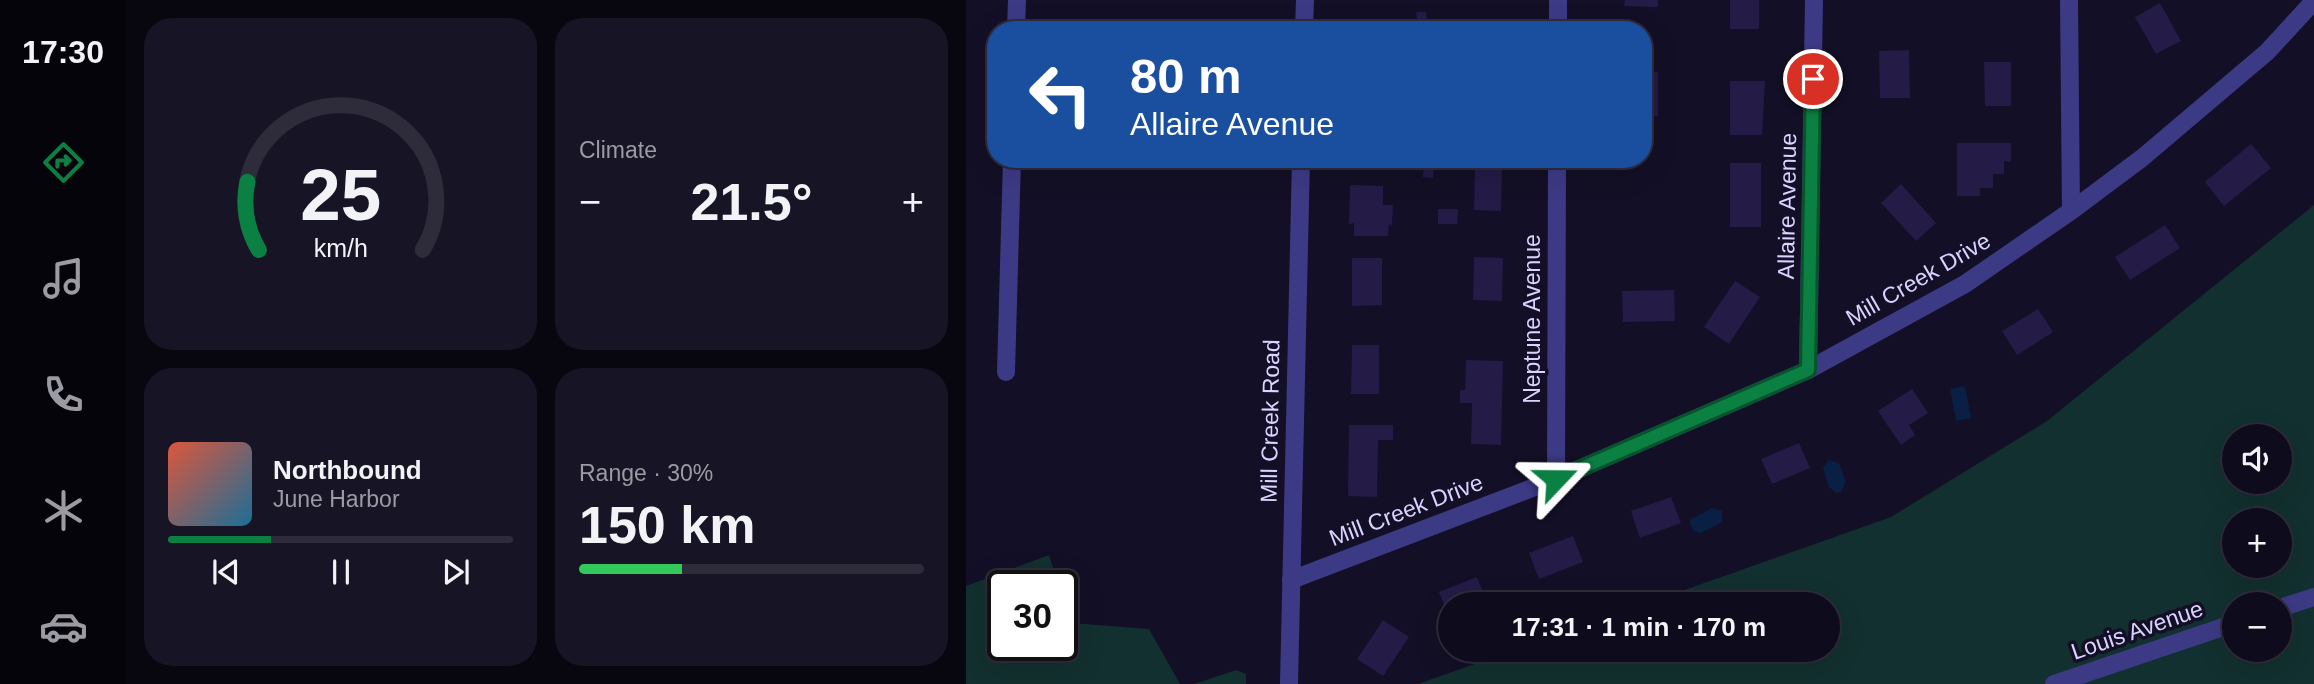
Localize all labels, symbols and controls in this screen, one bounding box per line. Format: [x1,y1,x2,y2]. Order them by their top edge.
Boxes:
text: 17:30 [22,34,104,70]
icon: left [1015,49,1106,140]
text: 80 m [1130,49,1242,103]
pin [1783,49,1843,109]
icon: arrive [1794,60,1832,98]
text: Allaire Avenue [1130,106,1334,142]
street label: Allaire Avenue [1773,132,1801,280]
text: Climate [579,137,657,163]
icon: directions [39,138,88,187]
text: 25 [300,154,381,235]
text: 21.5° [690,173,813,231]
text: − [579,181,601,223]
text: + [902,181,924,223]
street label: Mill Creek Drive [1841,227,1995,331]
text: km/h [313,234,368,262]
street label: Neptune Avenue [1519,234,1545,404]
icon: music [39,254,88,303]
street label: Mill Creek Road [1256,339,1284,503]
icon: phone [39,370,88,419]
map controls [2222,424,2292,662]
button: sound [2222,424,2292,494]
position arrow [1519,442,1593,516]
text: Northbound [273,455,422,485]
text: Range · 30% [579,460,713,486]
street label: Mill Creek Drive [1326,469,1486,551]
icon: climate [39,486,88,535]
text: June Harbor [273,486,400,512]
text: 150 km [579,496,755,554]
button: + [2222,508,2292,578]
icon: previous [207,553,245,591]
icon: pause [322,553,360,591]
icon: next [437,553,475,591]
speed limit sign: 30 [987,570,1078,661]
button: − [2222,592,2292,662]
street label: Louis Avenue [2068,595,2206,665]
icon: car [39,602,88,651]
text: 17:31 · 1 min · 170 m [1512,612,1766,642]

